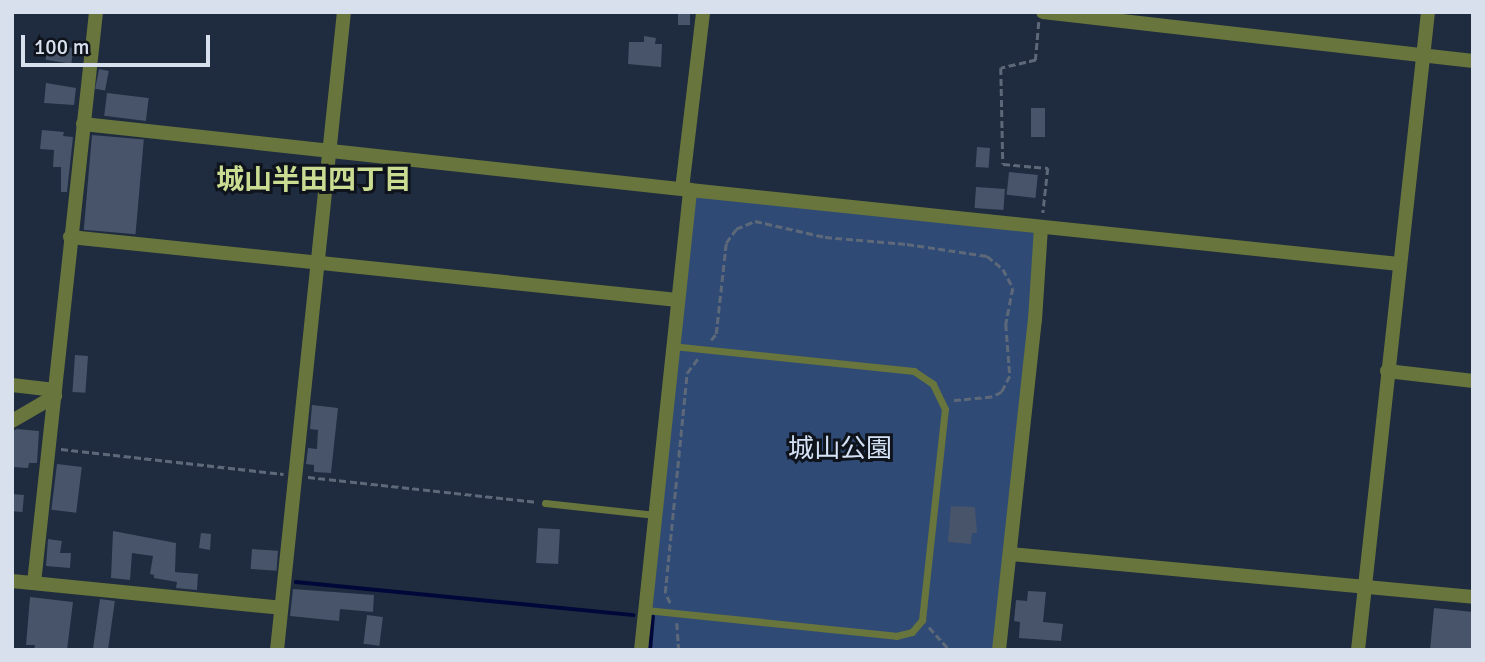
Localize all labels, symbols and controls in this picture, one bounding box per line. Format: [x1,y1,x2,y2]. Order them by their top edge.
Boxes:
scale bar [24,21,214,65]
text: 100 m [34,34,89,60]
district label: 城山半田四丁目 [216,163,412,197]
park label: 城山公園 [788,434,892,466]

